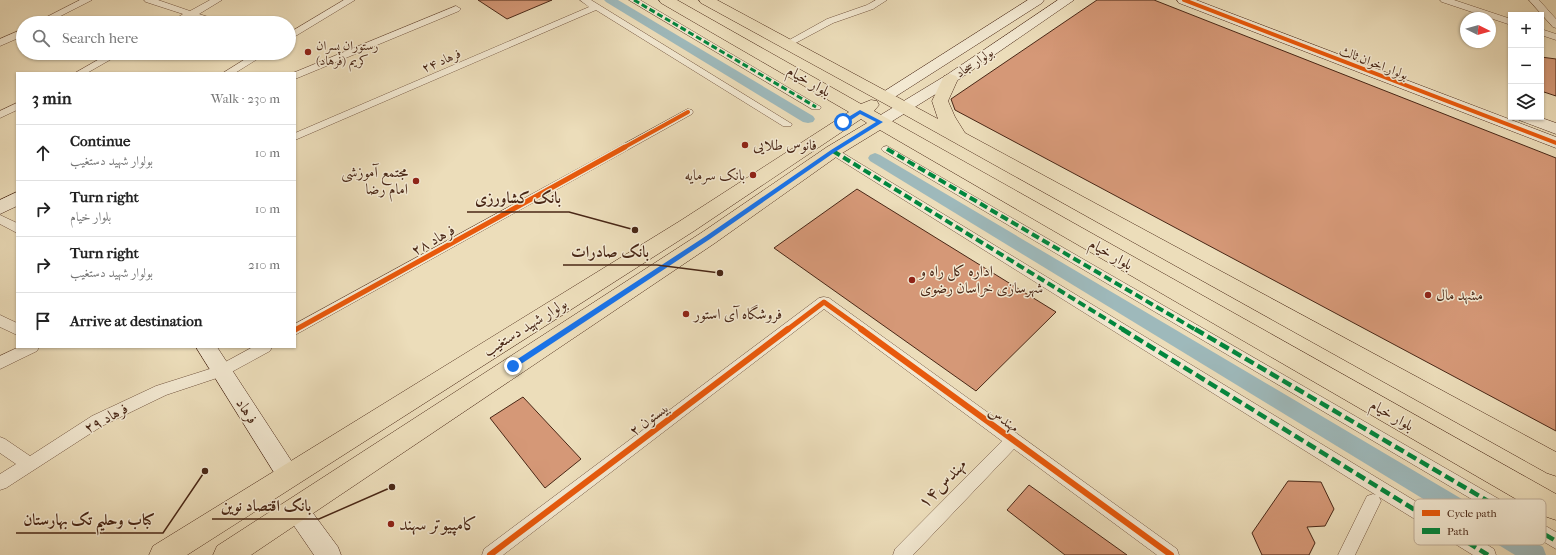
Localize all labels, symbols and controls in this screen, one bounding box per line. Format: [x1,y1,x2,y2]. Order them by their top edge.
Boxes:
north arrow [1460,12,1496,48]
map controls [1508,12,1544,120]
button: + [1508,12,1544,48]
search box [16,16,296,60]
icon: search [30,27,52,49]
text: Search here [62,29,138,47]
place label: رستوران پسران کریم (فرهاد) [316,38,379,72]
street label: بولوار اخوان ثالث [1337,42,1410,83]
street label: بولوار سجاد [952,44,997,81]
street label: فرهاد ۲۴ [419,45,464,76]
marker: رستوران پسران کریم (فرهاد) [303,47,313,57]
button: − [1508,48,1544,84]
street label: بلوار خیام [782,61,834,104]
button: layers [1508,84,1544,120]
text: 3 min [32,88,72,108]
text: Walk · 230 m [211,91,280,106]
route start [834,113,852,131]
text: Continue [70,132,130,150]
place label: فانوس طلایی [753,136,817,155]
marker: فانوس طلایی [740,140,750,150]
icon: ahead [32,142,54,164]
text: 10 m [255,145,280,160]
text: بولوار شهید دستغیب [70,153,153,168]
place label: مجتمع آموزشی امام رضا [341,163,408,202]
place label: بانک سرمایه [684,166,745,185]
marker: بانک سرمایه [748,170,758,180]
marker: مجتمع آموزشی امام رضا [411,176,421,186]
callout: بانک کشاورزی [467,184,569,212]
text: Turn right [70,188,139,206]
text: بانک کشاورزی [475,188,561,207]
icon: right [32,198,54,220]
text: 10 m [255,201,280,216]
text: بلوار خیام [70,209,111,224]
street label: فرهاد ۲۸ [408,221,459,260]
street label: بلوار خیام [1084,234,1136,277]
callout: بانک صادرات [563,237,657,265]
text: بانک صادرات [571,242,649,261]
text: Turn right [70,244,139,262]
icon: right [32,254,54,276]
text: 210 m [248,257,280,272]
place label: اداره کل راه و شهرسازی خراسان رضوی [918,262,1043,298]
text: بولوار شهید دستغیب [70,265,153,280]
marker: اداره کل راه و شهرسازی خراسان رضوی [907,275,917,285]
place label: مشهد مال [1436,286,1483,305]
marker: مشهد مال [1423,290,1433,300]
street label: بولوار شهید دستغیب [480,294,571,361]
place label: فروشگاه آی استور [692,304,782,324]
marker: فروشگاه آی استور [681,309,691,319]
icon: arrive [32,310,54,332]
text: Arrive at destination [70,312,202,330]
route end [504,357,522,375]
street label: فرهاد [231,395,262,428]
street label: بلوار خیام [1365,395,1417,438]
street label: بیستون ۲ [626,398,672,440]
street label: فرهاد ۲۹ [81,399,132,438]
street label: مهندس [985,402,1023,437]
street label: مهندس۱۴ [914,454,972,513]
callout: بانک اقتصاد نوین [212,491,319,519]
text: بانک اقتصاد نوین [221,496,311,516]
legend [1414,499,1546,545]
callout: کباب وحلیم تک بهارستان [16,505,163,533]
text: Cycle path [1447,507,1498,520]
text: کباب وحلیم تک بهارستان [23,510,155,536]
place label: کامپیوتر سهند [399,514,477,536]
marker: کامپیوتر سهند [386,519,396,529]
text: Path [1447,525,1470,538]

